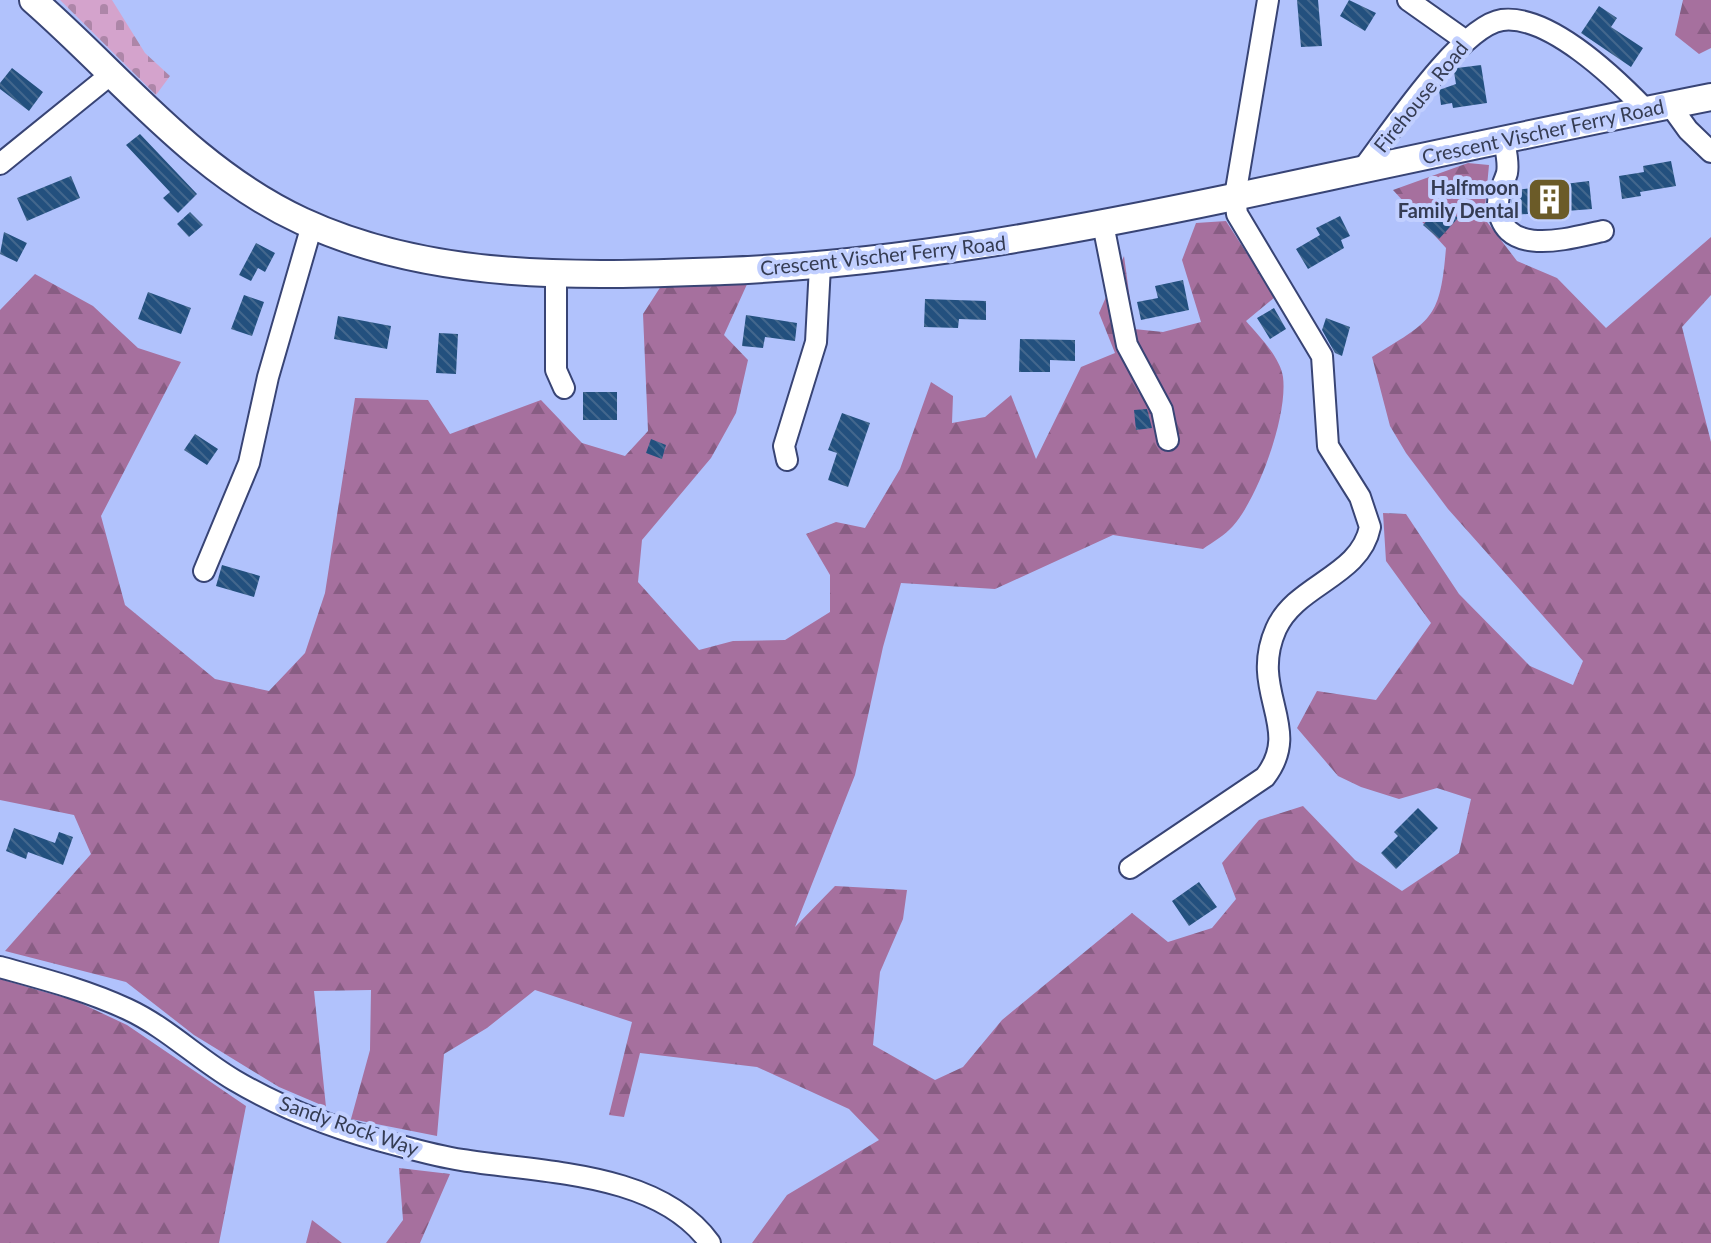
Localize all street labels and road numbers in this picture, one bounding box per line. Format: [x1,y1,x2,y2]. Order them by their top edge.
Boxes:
street label: Firehouse Road [1368,36,1472,157]
street label: Crescent Vischer Ferry Road [1419,94,1666,168]
street label: Crescent Vischer Ferry Road [759,230,1007,280]
street label: Sandy Rock Way [277,1090,423,1160]

